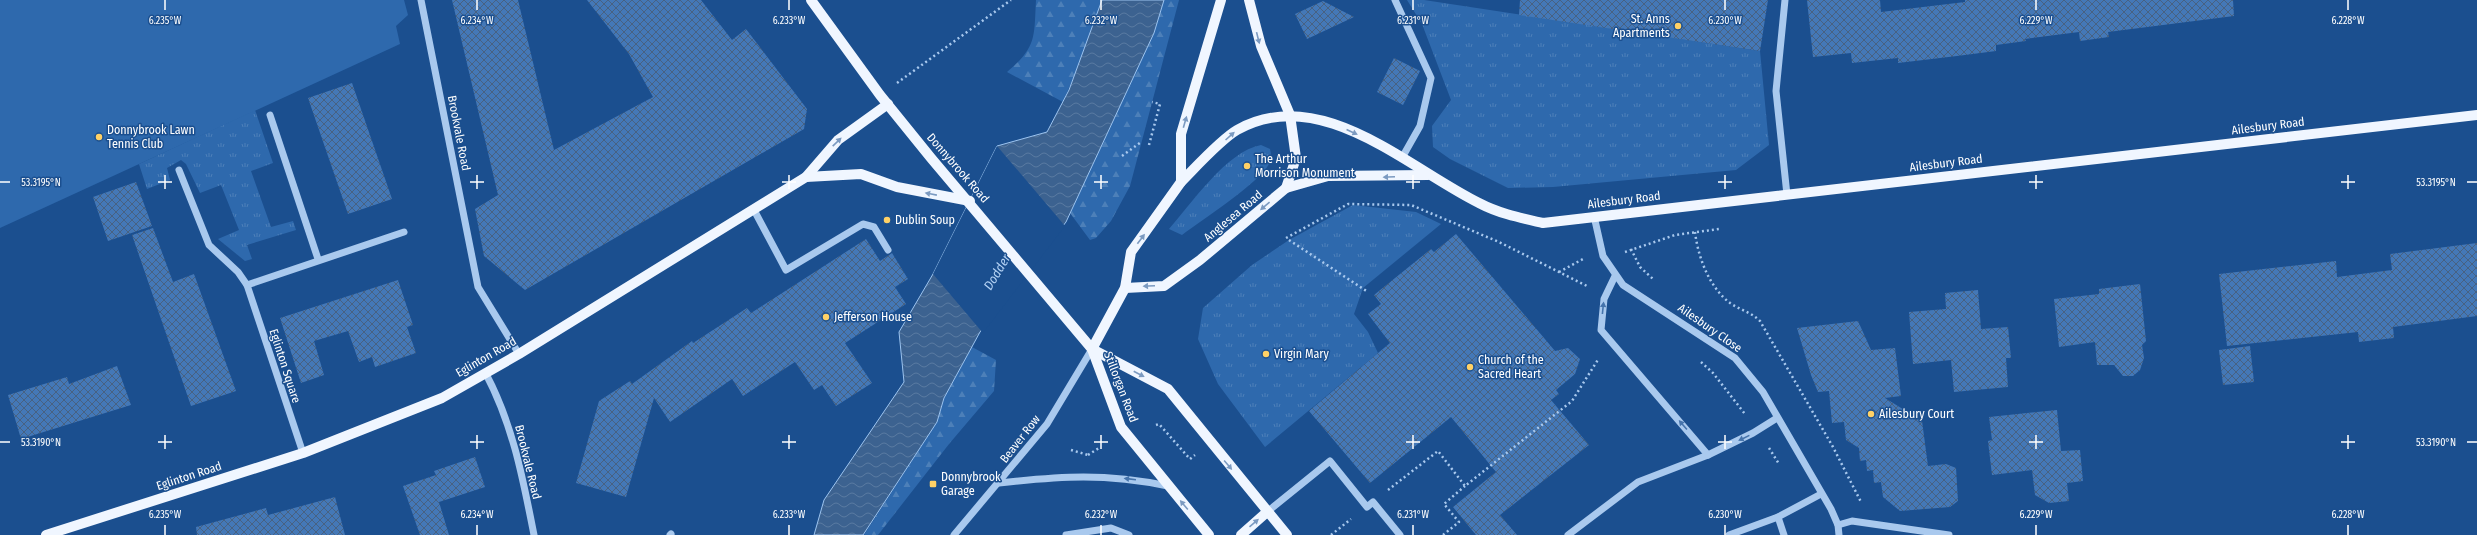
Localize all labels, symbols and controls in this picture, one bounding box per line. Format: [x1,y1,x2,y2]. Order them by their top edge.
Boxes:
place label: St. Anns Apartments [1613,12,1670,40]
text: 6.235°W [149,15,182,27]
text: 6.234°W [461,15,494,27]
text: 6.233°W [773,15,806,27]
text: 6.232°W [1085,15,1118,27]
text: 6.231°W [1397,15,1429,27]
text: 6.230°W [1708,15,1742,27]
text: 6.229°W [2020,15,2053,27]
text: 6.228°W [2331,15,2365,27]
marker: St. Anns Apartments [1673,21,1683,31]
one-way arrow [1256,32,1262,44]
street label: Brookvale Road [445,94,473,172]
one-way arrow [1182,115,1188,127]
street label: Ailesbury Road [2231,115,2305,137]
place label: Donnybrook Lawn Tennis Club [107,123,195,151]
one-way arrow [1347,129,1358,135]
street label: Donnybrook Road [924,130,992,206]
one-way arrow [1225,131,1235,141]
marker: Donnybrook Lawn Tennis Club [94,132,104,142]
one-way arrow [832,137,842,147]
place label: The Arthur Morrison Monument [1255,152,1355,180]
street label: Ailesbury Road [1909,152,1983,174]
marker: The Arthur Morrison Monument [1242,161,1252,171]
one-way arrow [1383,173,1395,180]
text: 53.3195°N [21,177,61,189]
text: 53.3195°N [2416,177,2456,189]
street label: Anglesea Road [1201,188,1265,244]
street label: Ailesbury Road [1587,189,1661,211]
one-way arrow [925,190,937,196]
one-way arrow [1260,201,1270,210]
place label: Dublin Soup [895,213,955,227]
marker: Dublin Soup [882,215,892,225]
one-way arrow [1137,233,1145,244]
water label: Dodder [981,251,1014,293]
one-way arrow [1143,283,1155,290]
street label: Ailesbury Close [1675,301,1745,355]
one-way arrow [1600,302,1606,314]
place label: Jefferson House [834,310,912,324]
marker: Jefferson House [821,312,831,322]
street label: Eglinton Square [266,327,304,405]
street label: Eglinton Road [453,334,519,380]
place label: Virgin Mary [1274,347,1330,361]
marker: Virgin Mary [1261,349,1271,359]
street label: Stillorgan Road [1101,350,1141,424]
place label: Church of the Sacred Heart [1478,353,1544,381]
marker: Church of the Sacred Heart [1465,362,1475,372]
one-way arrow [1133,371,1145,377]
place label: Ailesbury Court [1879,407,1954,421]
marker: Ailesbury Court [1866,409,1876,419]
street label: Beaver Row [997,412,1043,466]
one-way arrow [1679,421,1688,430]
street label: Brookvale Road [512,423,544,501]
one-way arrow [1738,435,1750,441]
text: 53.3190°N [21,437,61,449]
text: 53.3190°N [2416,437,2456,449]
street label: Eglinton Road [155,459,223,493]
one-way arrow [1224,460,1233,471]
place label: Donnybrook Garage [941,470,1001,498]
one-way arrow [1124,475,1136,482]
marker: Donnybrook Garage [928,479,938,489]
one-way arrow [1179,500,1188,510]
text: 6.235°W [149,509,182,521]
text: 6.234°W [461,509,494,521]
text: 6.233°W [773,509,806,521]
text: 6.232°W [1085,509,1118,521]
text: 6.231°W [1397,509,1429,521]
text: 6.230°W [1708,509,1742,521]
text: 6.229°W [2020,509,2053,521]
text: 6.228°W [2331,509,2365,521]
one-way arrow [1249,519,1259,528]

